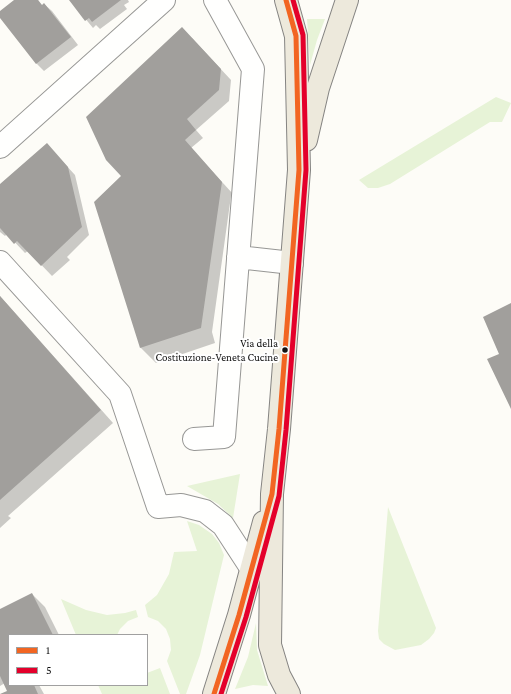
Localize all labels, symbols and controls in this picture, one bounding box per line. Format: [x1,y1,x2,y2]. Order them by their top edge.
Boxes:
place label: Via della Costituzione-Veneta Cucine [156,337,278,363]
marker: Via della Costituzione-Veneta Cucine [280,345,290,355]
legend [8,634,148,686]
text: 1 [46,643,50,657]
text: 5 [46,663,52,677]

